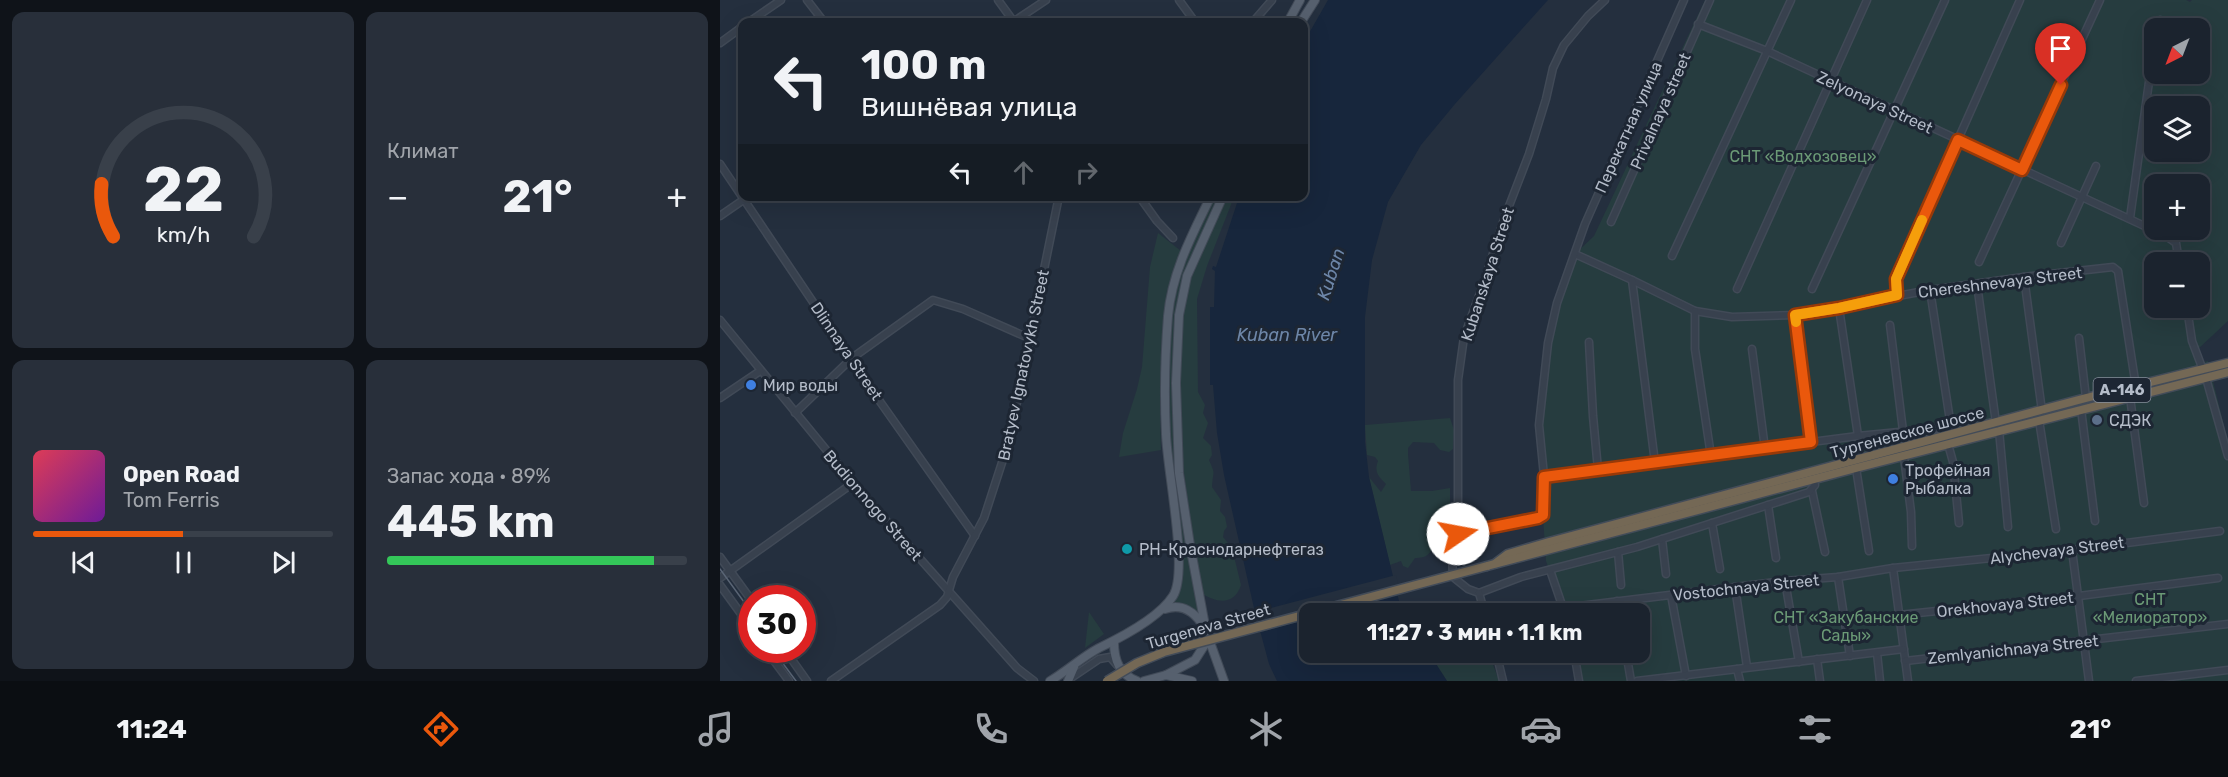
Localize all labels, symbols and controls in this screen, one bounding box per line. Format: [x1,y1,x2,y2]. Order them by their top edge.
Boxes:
north arrow [2144,18,2210,84]
map controls [2144,18,2210,318]
pin [2035,23,2086,85]
icon: arrive [2044,32,2077,65]
text: 100 m [861,40,986,90]
icon: left [762,42,840,120]
street label: Privalnaya street [1626,50,1695,172]
street label: Перекатная улица [1591,59,1666,196]
street label: Zelyonaya Street [1814,67,1936,138]
text: Вишнёвая улица [861,91,1077,123]
button: layers [2144,96,2210,162]
text: Климат [387,139,459,163]
park label: СНТ «Водхозовец» [1729,147,1877,166]
text: 22 [142,153,224,227]
icon: left [944,156,977,189]
icon: ahead [1007,156,1040,189]
icon: right [1070,156,1103,189]
text: 21° [502,170,573,223]
button: + [2144,174,2210,240]
text: − [387,177,408,216]
text: + [666,177,687,216]
street label: Kubanskaya Street [1457,205,1518,343]
text: km/h [156,222,210,247]
water label: Kuban [1312,245,1350,303]
button: − [2144,252,2210,318]
street label: Chereshnevaya Street [1917,263,2083,302]
street label: Bratyev Ignatovykh Street [994,268,1053,462]
street label: Dlinnaya Street [807,299,886,404]
water label: Kuban River [1237,324,1338,346]
place label: Мир воды [763,376,838,395]
marker: Мир воды [744,378,758,392]
road number: А-146 [2094,378,2150,402]
street label: Тургеневское шоссе [1828,403,1986,462]
place label: СДЭК [2109,411,2151,430]
marker: СДЭК [2090,413,2104,427]
street label: Budionnogo Street [819,446,926,565]
text: Open Road [123,461,240,488]
place label: Трофейная Рыбалка [1905,461,1990,498]
text: Запас хода · 89% [387,464,551,488]
marker: Трофейная Рыбалка [1886,472,1900,486]
text: Tom Ferris [123,488,220,512]
text: 445 km [387,495,555,548]
position arrow [1426,502,1490,566]
street label: Alychevaya Street [1989,533,2125,568]
place label: РН-Краснодарнефтегаз [1139,540,1324,559]
marker: РН-Краснодарнефтегаз [1120,542,1134,556]
icon: previous [67,546,100,579]
icon: pause [167,546,200,579]
icon: next [267,546,300,579]
street label: Vostochnaya Street [1672,570,1820,605]
speed limit sign: 30 [738,585,816,663]
street label: Orekhovaya Street [1936,588,2074,621]
park label: СНТ «Мелиоратор» [2093,590,2208,627]
street label: Turgeneva Street [1144,600,1272,653]
park label: СНТ «Закубанские Сады» [1773,608,1919,645]
text: 11:27 · 3 мин · 1.1 km [1366,619,1583,646]
street label: Zemlyanichnaya Street [1927,631,2099,668]
icon: directions [420,708,462,750]
icon: music [695,708,737,750]
icon: phone [970,708,1012,750]
icon: climate [1245,708,1287,750]
icon: car [1520,708,1562,750]
icon: filters [1794,708,1836,750]
text: 11:24 [116,713,187,745]
text: 21° [2069,713,2111,745]

